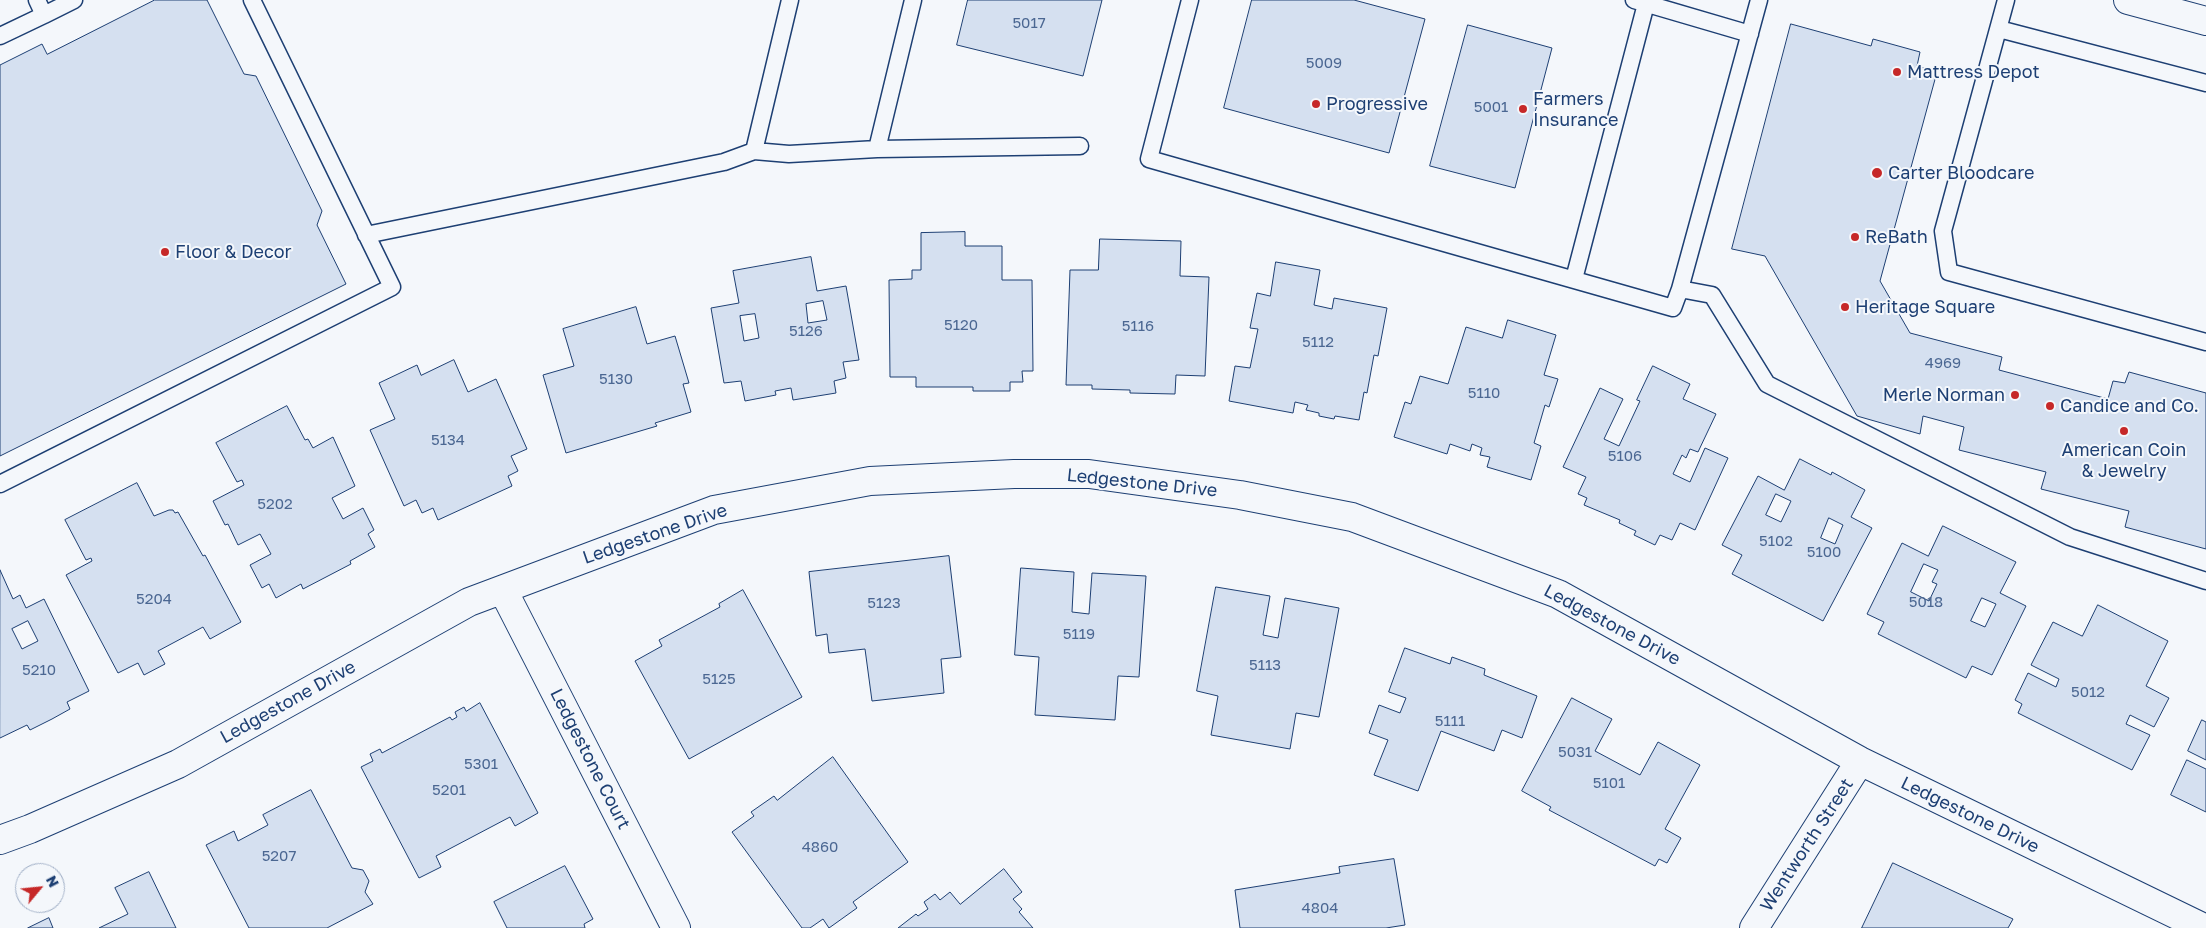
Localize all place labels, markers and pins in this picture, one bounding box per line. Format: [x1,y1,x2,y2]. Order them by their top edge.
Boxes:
place label: Mattress Depot [1907,61,2040,83]
marker: Mattress Depot [1891,66,1903,78]
place label: Farmers Insurance [1533,88,1618,130]
place label: Progressive [1326,93,1428,115]
marker: Progressive [1310,98,1322,110]
marker: Farmers Insurance [1517,103,1529,115]
place label: Carter Bloodcare [1888,162,2035,184]
marker: Carter Bloodcare [1870,166,1884,180]
place label: ReBath [1865,226,1928,248]
marker: ReBath [1849,231,1861,243]
place label: Floor & Decor [175,241,292,263]
marker: Floor & Decor [159,246,171,258]
place label: Heritage Square [1855,296,1995,318]
marker: Heritage Square [1839,301,1851,313]
place label: Merle Norman [1883,384,2005,406]
marker: Merle Norman [2009,389,2021,401]
place label: Candice and Co. [2060,395,2199,417]
marker: Candice and Co. [2044,400,2056,412]
marker: American Coin & Jewelry [2118,425,2130,437]
place label: American Coin & Jewelry [2062,439,2186,482]

